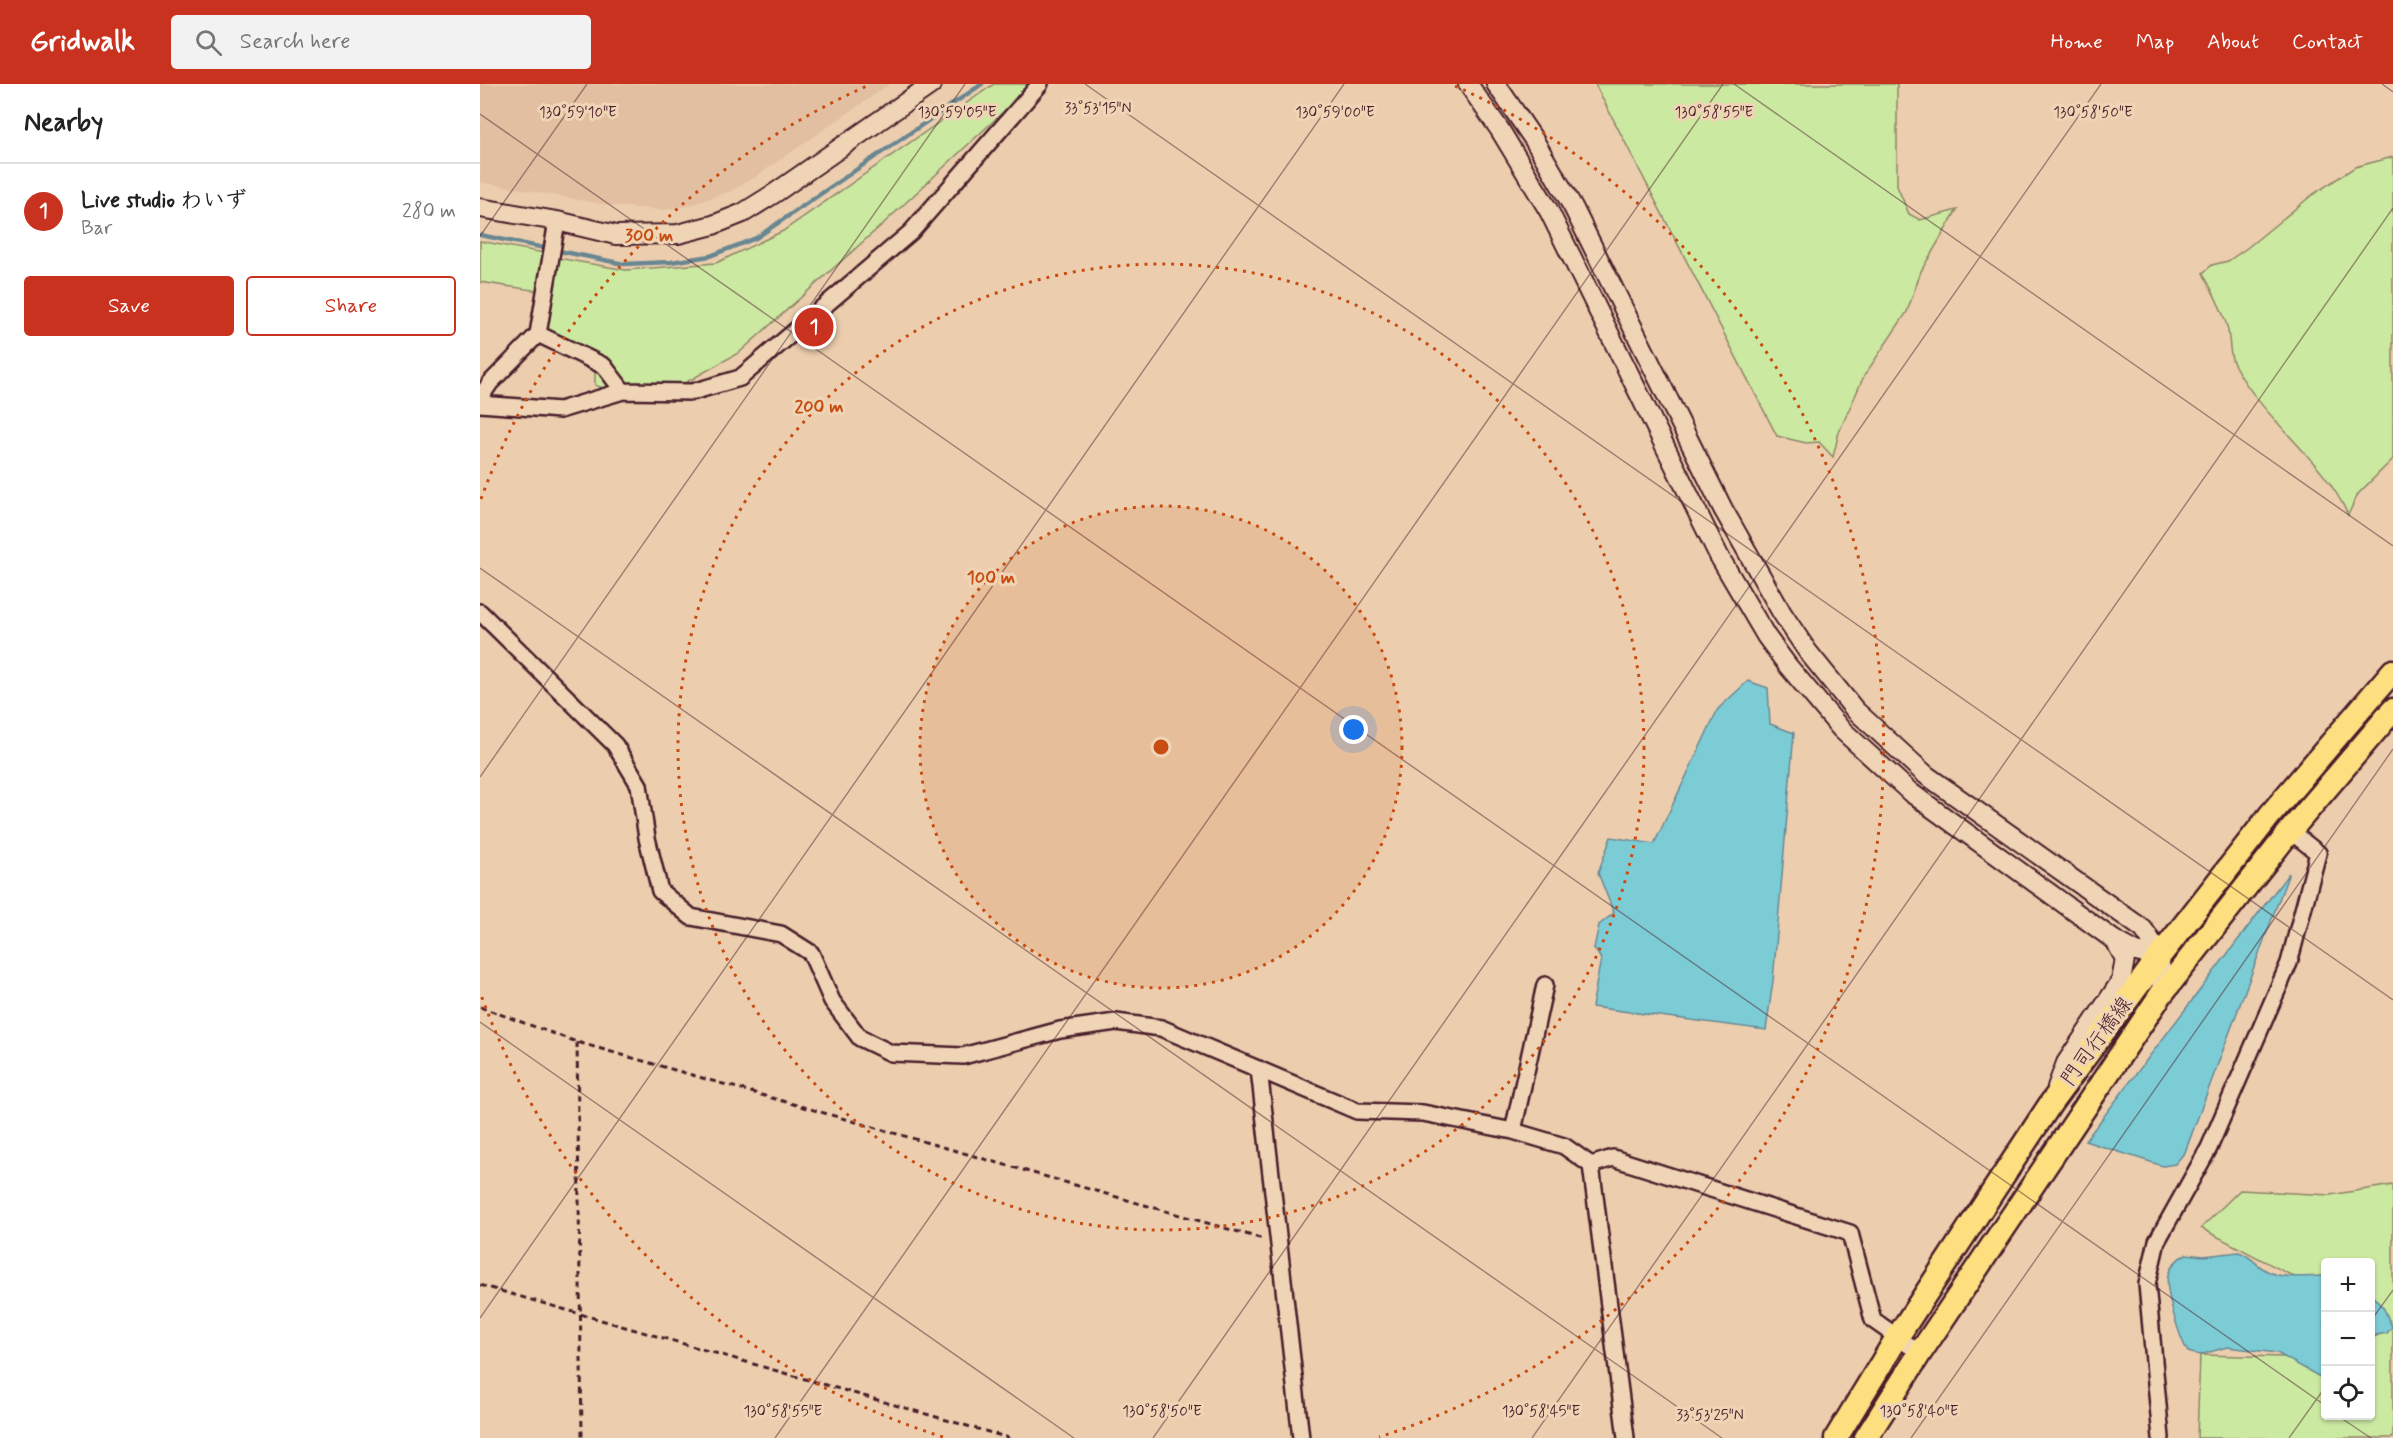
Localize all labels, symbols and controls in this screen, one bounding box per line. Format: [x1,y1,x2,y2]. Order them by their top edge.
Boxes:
search box [171,15,591,69]
text: Gridwalk [30,24,135,61]
icon: search [192,26,225,59]
text: Search here [240,28,351,56]
text: Home [2051,28,2103,56]
text: Map [2136,28,2174,56]
text: About [2207,28,2259,56]
text: Contact [2292,28,2363,56]
text: 33°53'15"N [1065,99,1131,119]
text: 130°59'10"E [539,103,617,123]
text: 130°59'05"E [918,103,997,123]
text: 130°59'00"E [1295,103,1375,123]
text: 130°58'55"E [1675,103,1754,123]
text: 130°58'50"E [2053,103,2133,123]
text: Nearby [24,106,103,140]
text: Live studio わいず [81,187,247,215]
text: 1 [39,198,48,225]
text: 280 m [402,198,456,225]
text: Bar [81,215,112,242]
text: 300 m [625,224,673,248]
button: Save [24,276,234,336]
button: Share [246,276,456,336]
pin: 1 [794,304,834,350]
text: 200 m [794,395,844,419]
text: 100 m [967,566,1015,590]
your location [1339,715,1368,744]
centre of rings [1151,737,1171,757]
street label: 門司行橋線 [2055,991,2139,1092]
map controls [2321,1258,2375,1420]
button: + [2321,1258,2375,1312]
button: − [2321,1312,2375,1366]
button: locate [2321,1366,2375,1420]
text: 130°58'55"E [744,1402,823,1422]
text: 130°58'50"E [1122,1402,1202,1422]
text: 130°58'45"E [1502,1402,1580,1422]
text: 130°58'40"E [1879,1402,1959,1422]
text: 33°53'25"N [1676,1406,1744,1426]

